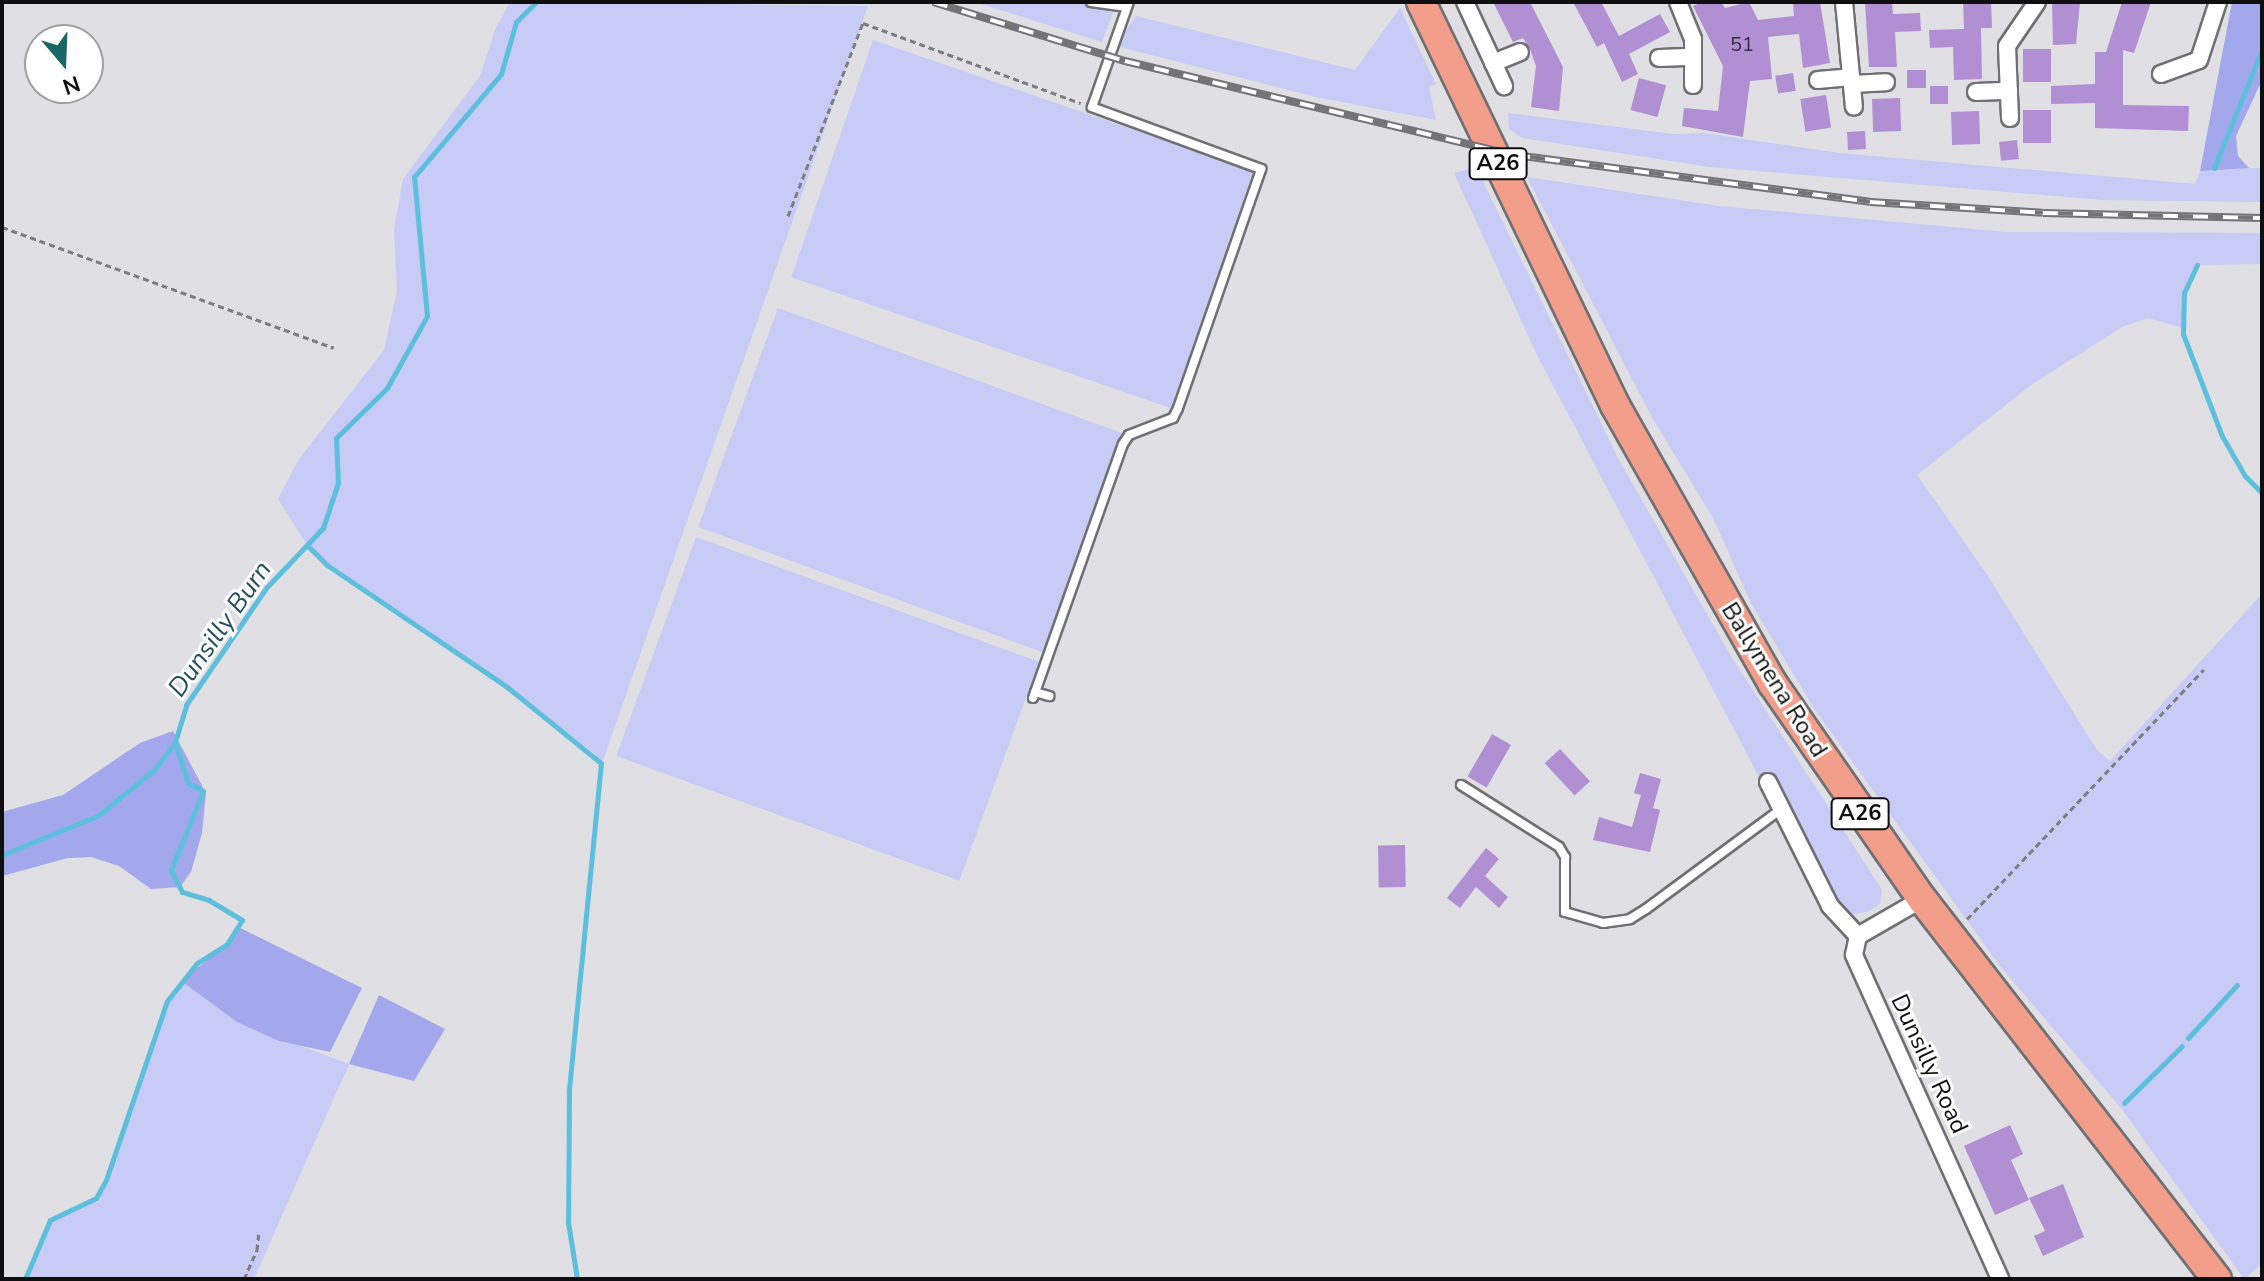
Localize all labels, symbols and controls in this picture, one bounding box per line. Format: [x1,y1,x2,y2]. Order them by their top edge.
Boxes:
north arrow [24,24,104,104]
house number: 51 [1730,32,1754,56]
text: N [58,68,84,102]
road number: A26 [1468,146,1528,182]
water label: Dunsilly Burn [162,555,278,703]
street label: Ballymena Road [1715,597,1833,763]
road number: A26 [1830,796,1890,832]
street label: Dunsilly Road [1884,990,1974,1138]

